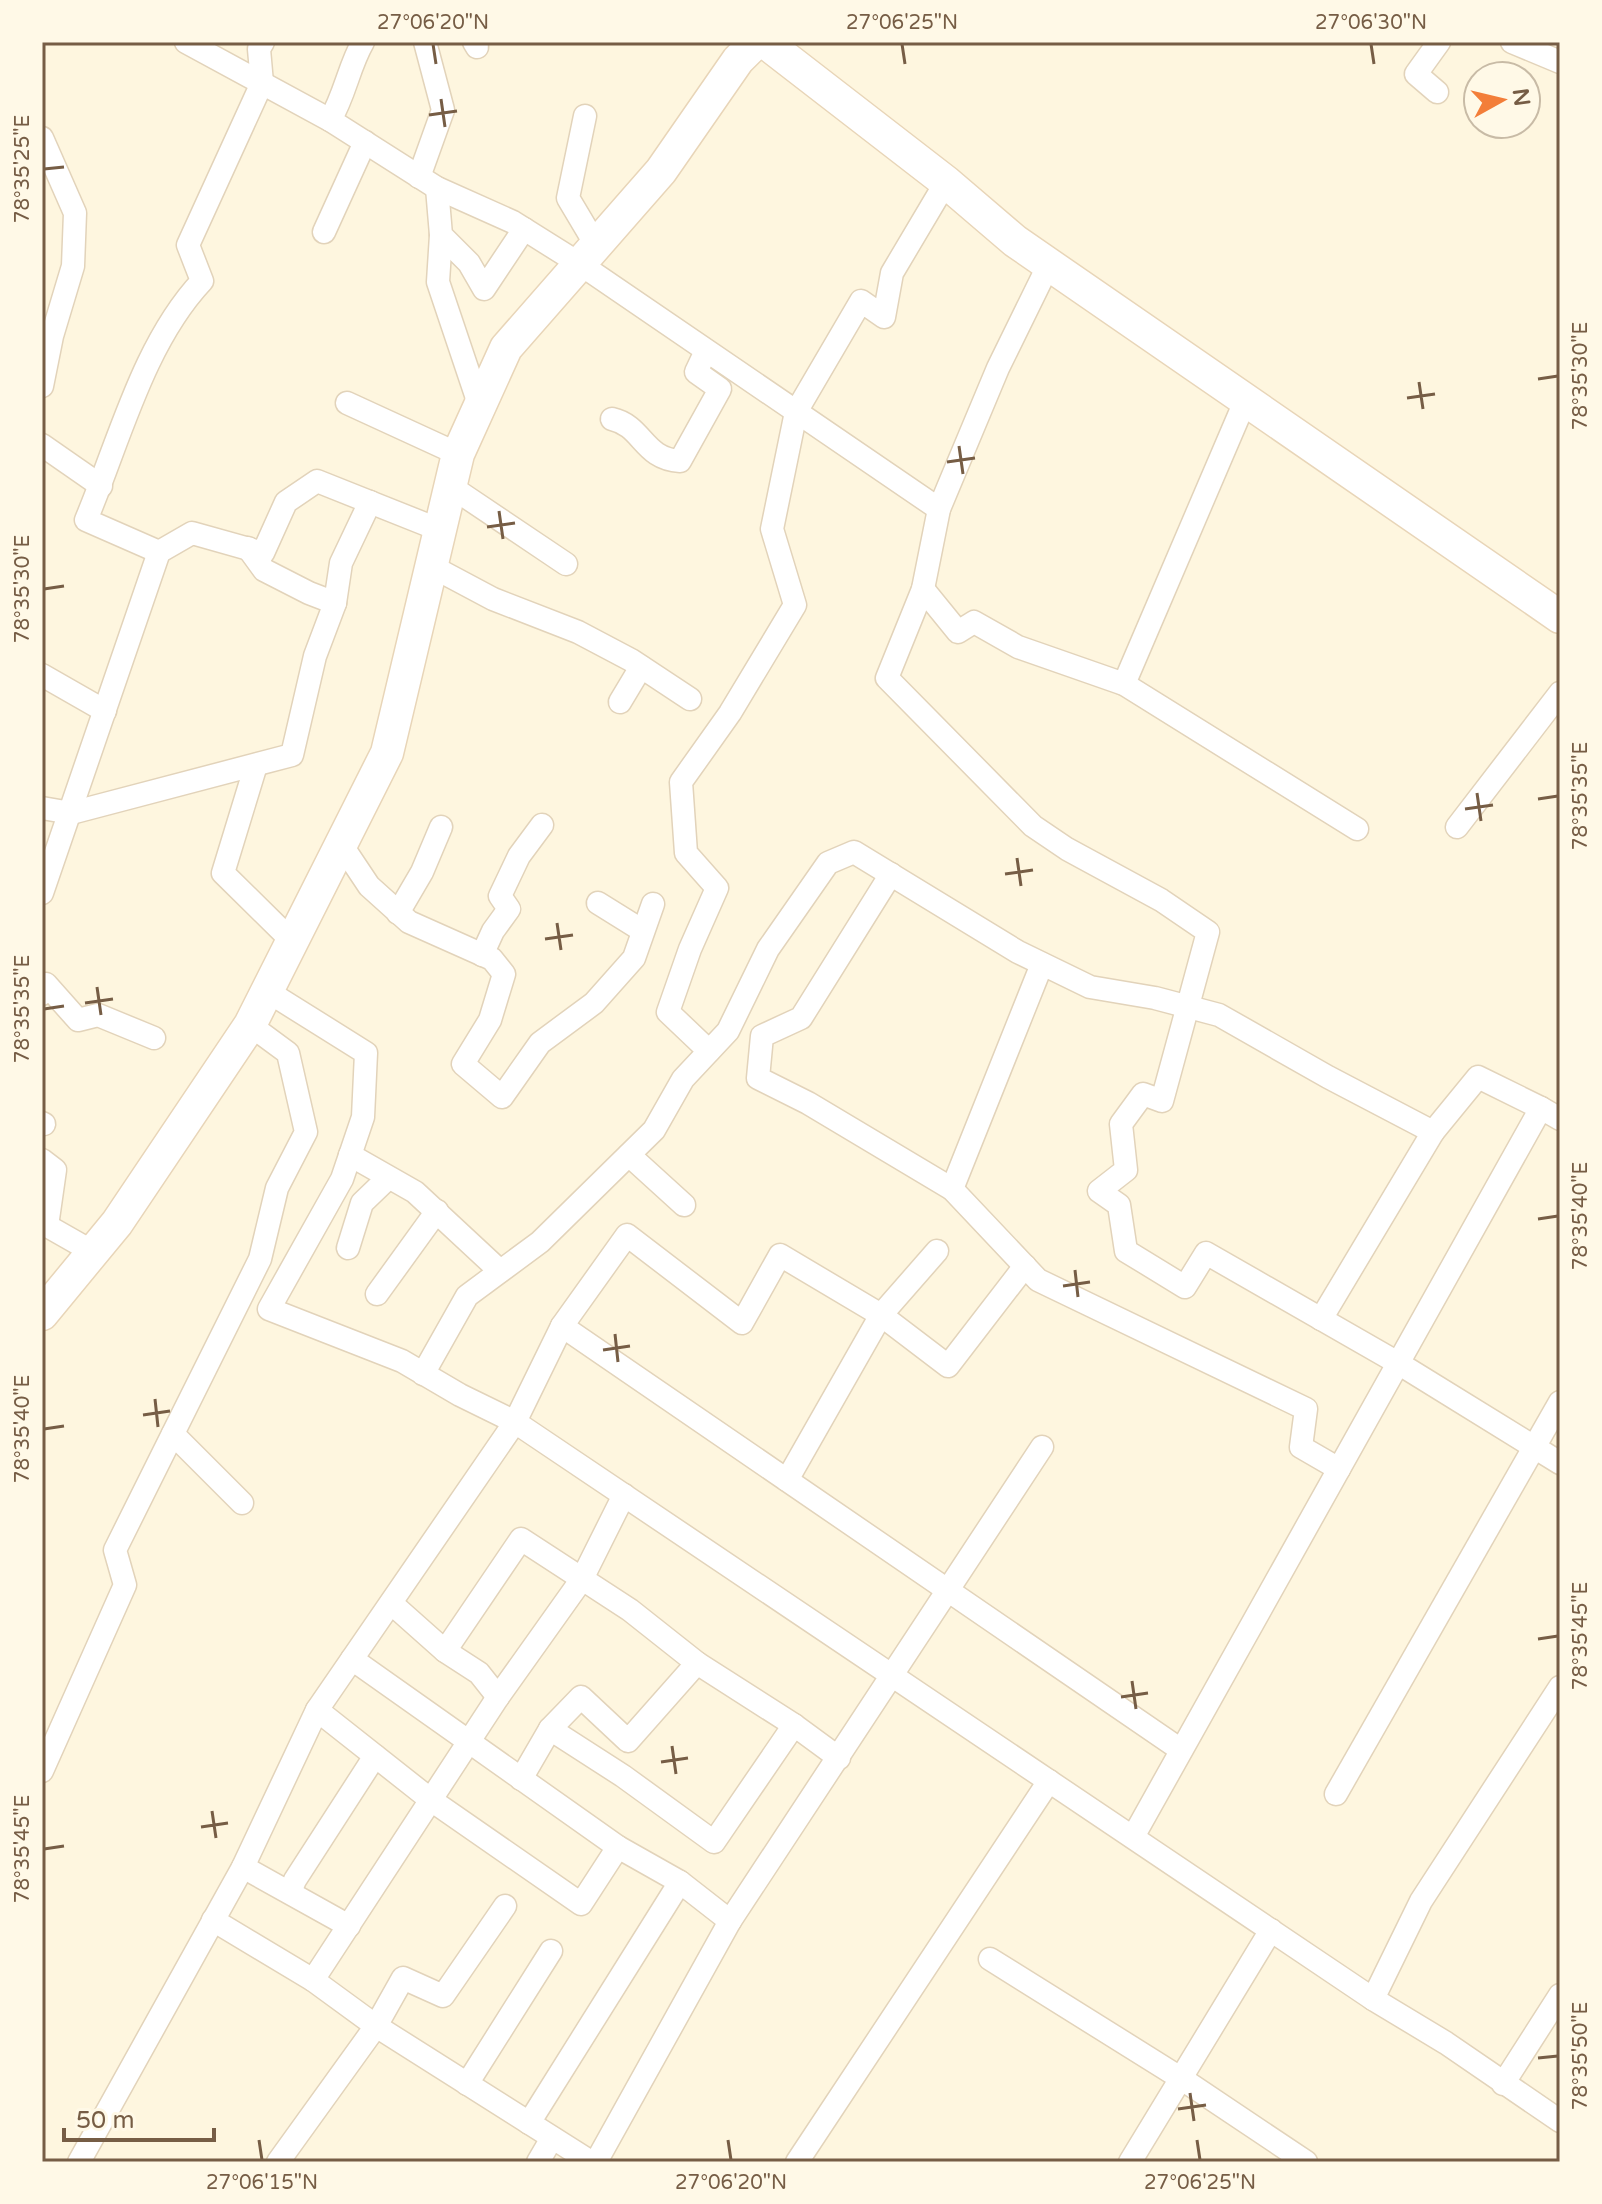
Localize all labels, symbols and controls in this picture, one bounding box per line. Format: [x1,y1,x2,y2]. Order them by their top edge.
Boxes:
text: 27°06'20"N [377,11,489,35]
text: 27°06'25"N [846,11,958,35]
text: 27°06'30"N [1315,11,1427,35]
north arrow [1462,60,1542,140]
text: N [1507,87,1535,108]
text: 78°35'25"E [11,115,35,223]
text: 78°35'30"E [1569,322,1593,430]
text: 78°35'30"E [11,535,35,643]
text: 78°35'35"E [1569,742,1593,850]
text: 78°35'35"E [11,955,35,1063]
text: 78°35'40"E [1569,1162,1593,1270]
text: 78°35'40"E [11,1375,35,1483]
text: 78°35'45"E [1569,1582,1593,1690]
text: 78°35'45"E [11,1795,35,1903]
text: 78°35'50"E [1569,2002,1593,2110]
scale bar [64,2092,214,2142]
text: 50 m [76,2106,134,2135]
text: 27°06'15"N [206,2171,318,2195]
text: 27°06'20"N [675,2171,787,2195]
text: 27°06'25"N [1144,2171,1256,2195]

